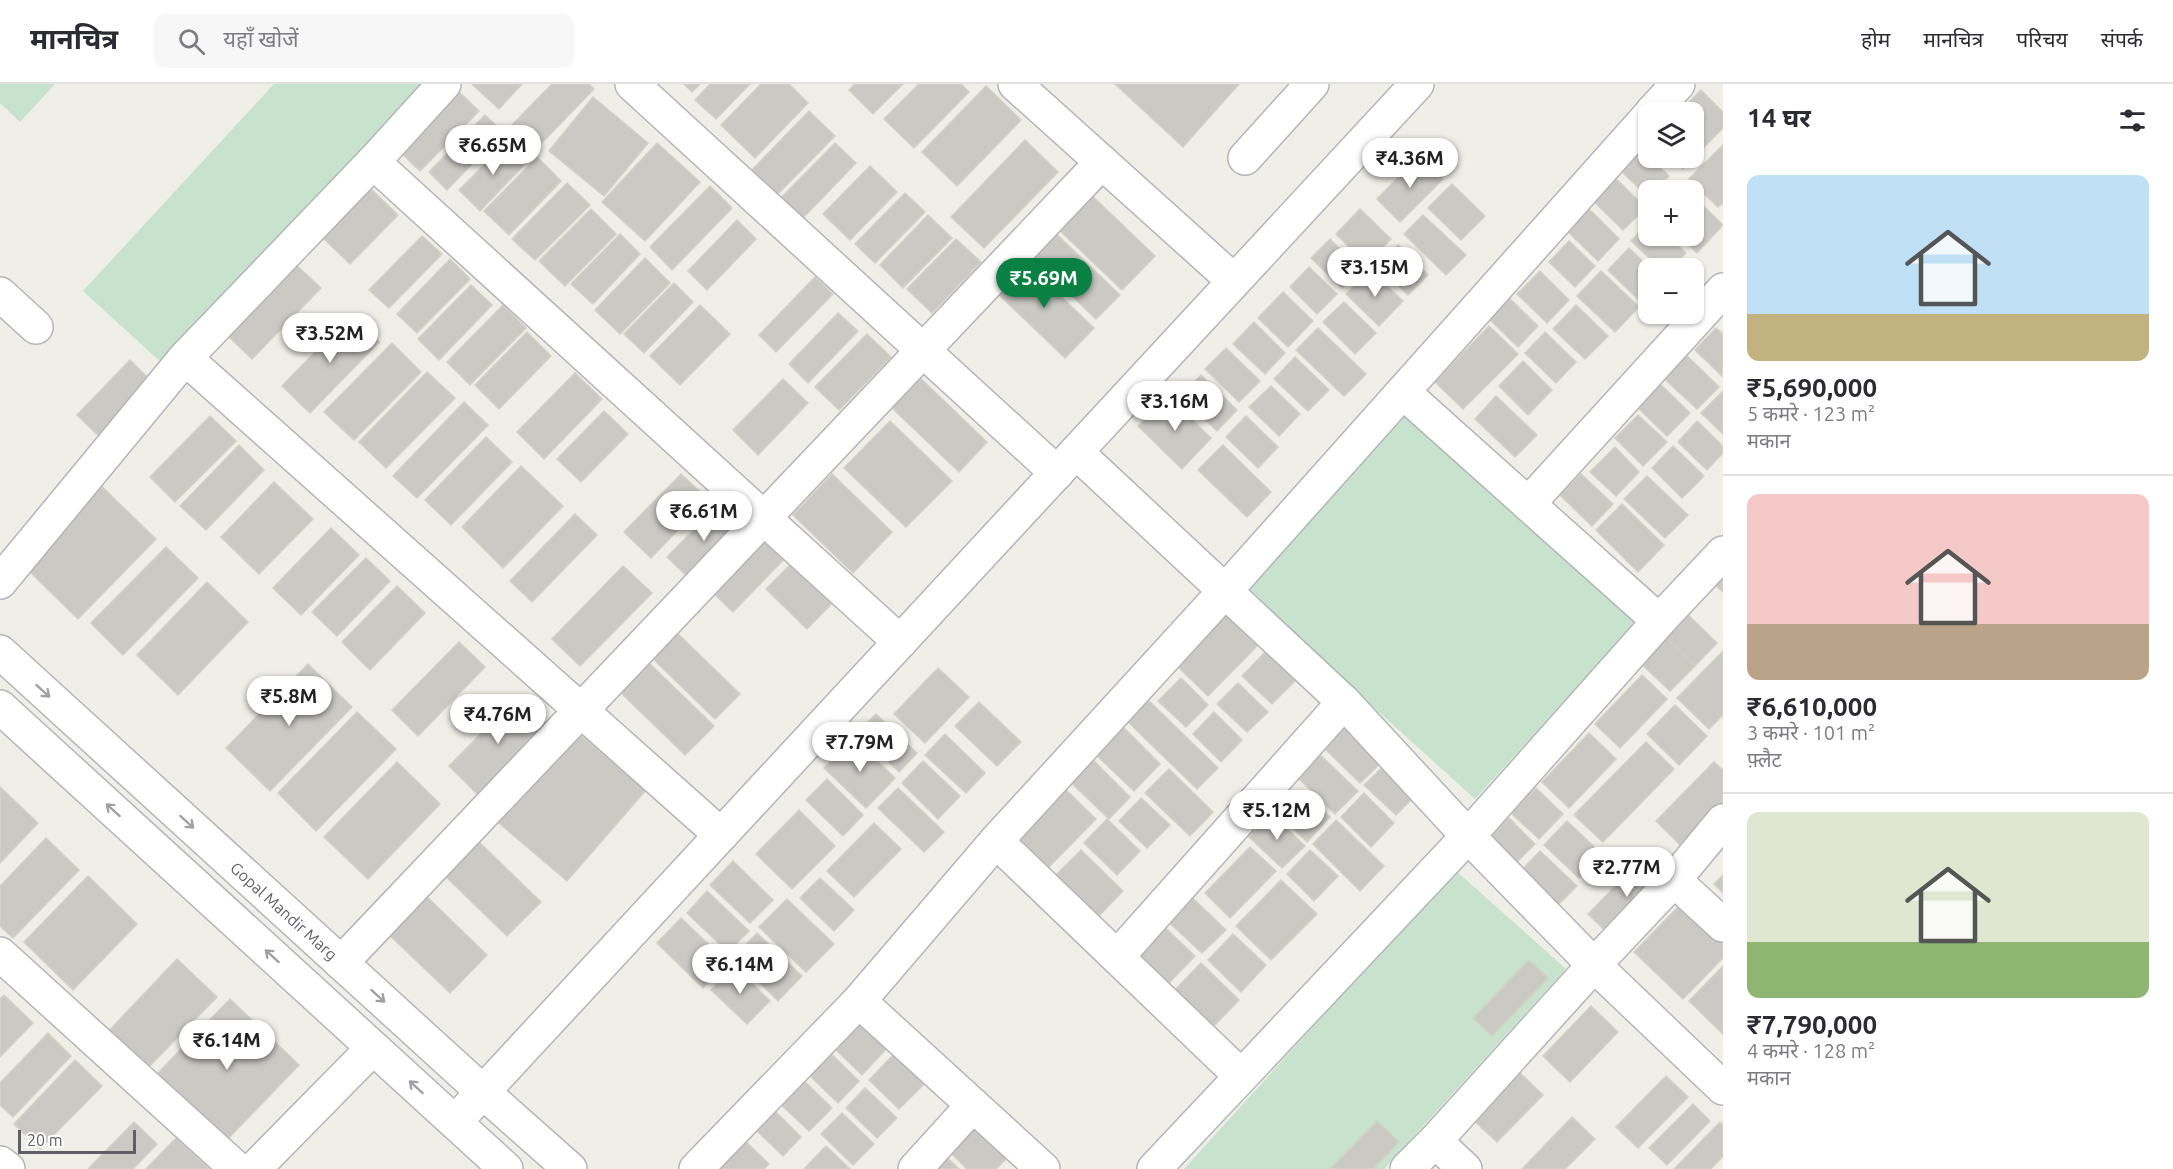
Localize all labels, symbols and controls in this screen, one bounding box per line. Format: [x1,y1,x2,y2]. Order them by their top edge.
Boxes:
search box [154,14,574,68]
text: मानचित्र [30,23,118,54]
icon: search [175,25,208,58]
text: यहाँ खोजें [223,26,298,51]
text: होम [1861,27,1890,51]
text: मानचित्र [1923,27,1983,51]
text: परिचय [2016,27,2068,51]
text: संपर्क [2101,27,2143,51]
map controls [1638,102,1704,324]
button: layers [1638,102,1704,168]
text: 14 घर [1747,103,1811,132]
icon: filters [2116,104,2149,137]
pin: ₹6.65M [444,125,542,176]
text: ₹6.65M [459,133,527,156]
pin: ₹4.36M [1361,138,1459,189]
text: ₹4.36M [1376,146,1444,169]
button: + [1638,180,1704,246]
icon: home [1894,214,2002,322]
pin: ₹3.15M [1326,247,1424,298]
text: ₹3.15M [1341,255,1409,278]
pin: ₹5.69M [995,258,1093,309]
button: − [1638,258,1704,324]
text: ₹5.69M [1010,266,1078,289]
pin: ₹3.52M [281,313,379,364]
text: ₹3.52M [296,321,364,344]
text: ₹5,690,000 [1747,373,1877,402]
pin: ₹3.16M [1126,381,1224,432]
text: ₹3.16M [1141,389,1209,412]
text: 5 कमरे · 123 m² [1747,402,1875,425]
text: मकान [1747,429,1791,452]
pin: ₹6.61M [655,491,753,542]
text: ₹6.61M [670,499,738,522]
icon: home [1894,533,2002,641]
pin: ₹5.8M [247,676,331,727]
one-way arrow [35,684,50,698]
text: ₹5.8M [261,684,317,707]
text: ₹6,610,000 [1747,692,1877,721]
pin: ₹4.76M [449,694,547,745]
text: ₹4.76M [464,702,532,725]
text: 3 कमरे · 101 m² [1747,721,1875,744]
pin: ₹7.79M [811,722,909,773]
text: ₹7.79M [826,730,894,753]
text: फ़्लैट [1747,748,1782,771]
pin: ₹5.12M [1228,790,1326,841]
text: ₹5.12M [1243,798,1311,821]
one-way arrow [105,803,120,817]
one-way arrow [180,815,195,829]
pin: ₹2.77M [1578,847,1676,898]
icon: home [1894,851,2002,959]
text: ₹2.77M [1593,855,1661,878]
street label: Gopal Mandir Marg [227,858,341,964]
pin: ₹6.14M [691,944,789,995]
one-way arrow [265,949,280,963]
text: ₹6.14M [706,952,774,975]
one-way arrow [370,989,385,1003]
text: ₹7,790,000 [1747,1010,1877,1039]
pin: ₹6.14M [178,1020,276,1071]
text: ₹6.14M [193,1028,261,1051]
text: 4 कमरे · 128 m² [1747,1039,1875,1062]
text: मकान [1747,1066,1791,1089]
one-way arrow [409,1080,424,1094]
scale bar [18,1127,136,1154]
text: 20 m [27,1131,63,1149]

